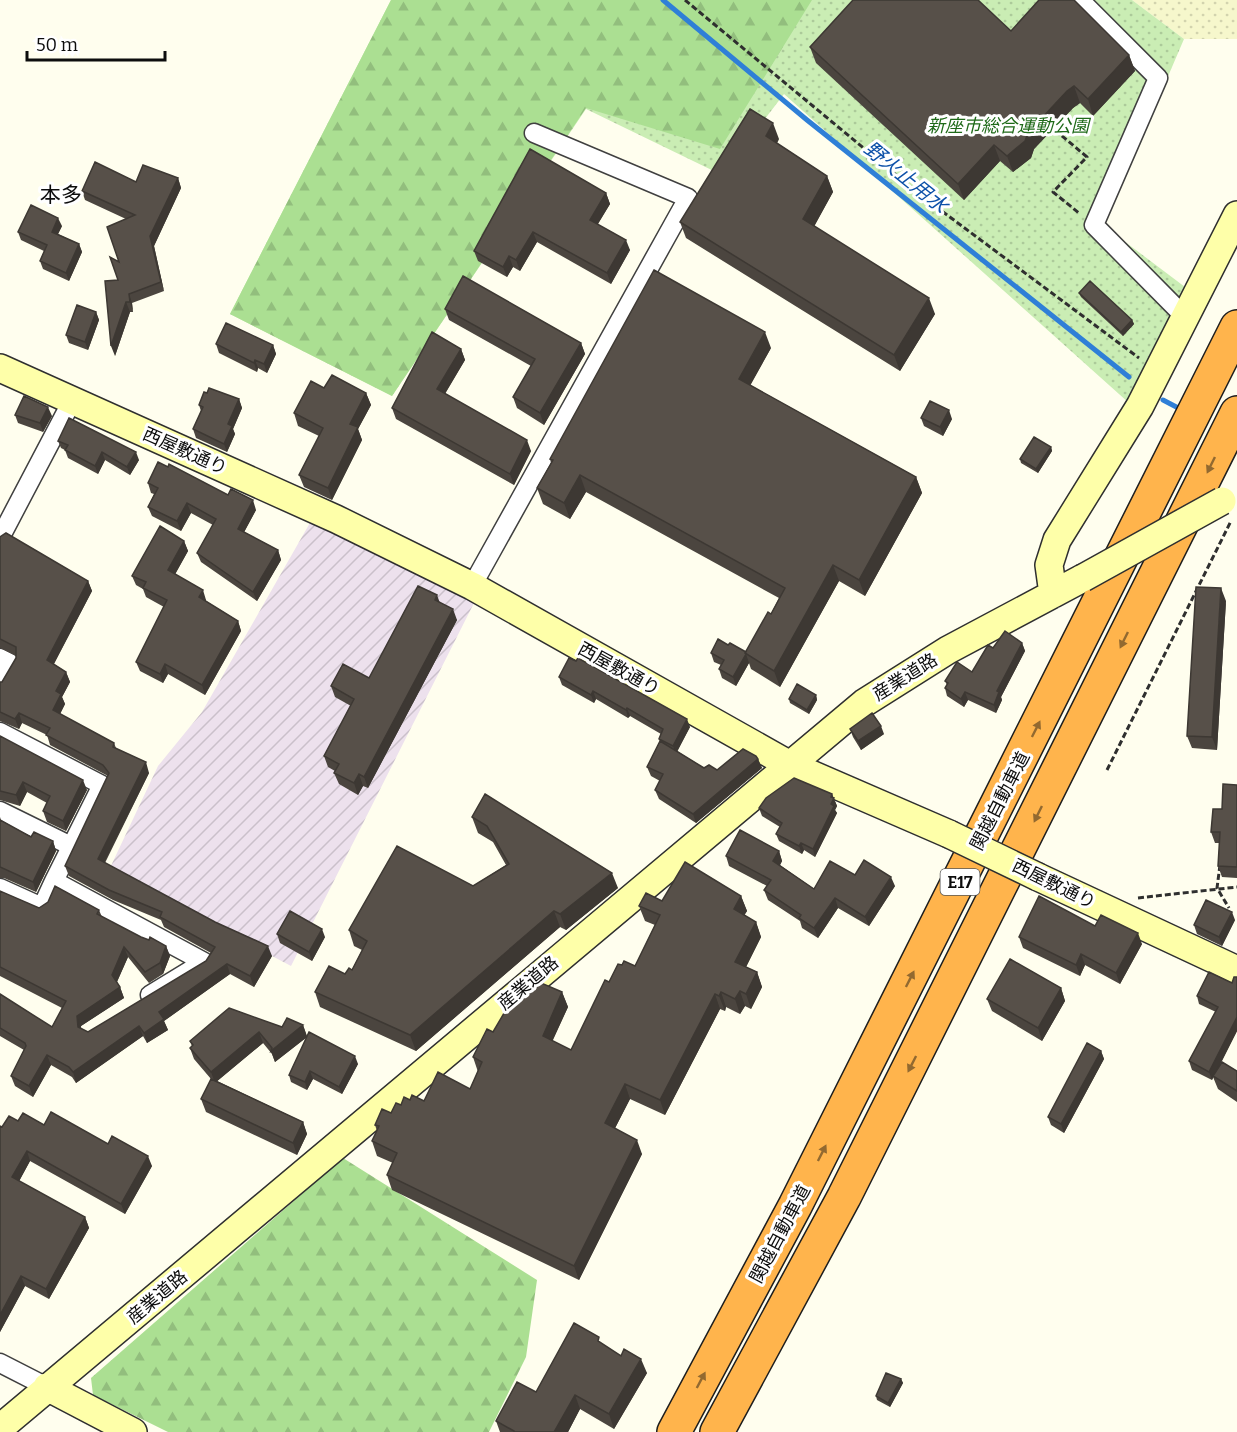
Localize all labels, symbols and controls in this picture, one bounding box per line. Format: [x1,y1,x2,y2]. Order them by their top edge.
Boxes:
scale bar [27,24,165,62]
text: 50 m [36,34,78,56]
park label: 新座市総合運動公園 [927,115,1092,137]
water label: 野火止用水 [860,136,954,219]
district label: 本多 [40,182,82,208]
street label: 西屋敷通り [139,423,231,479]
one-way arrow [1206,457,1216,474]
one-way arrow [1120,631,1129,648]
street label: 西屋敷通り [574,638,664,700]
street label: 産業道路 [869,649,941,705]
one-way arrow [1031,721,1040,738]
street label: 関越自動車道 [966,748,1034,854]
one-way arrow [1033,806,1042,823]
street label: 西屋敷通り [1009,854,1099,914]
road number: E17 [940,869,980,895]
street label: 産業道路 [493,951,563,1015]
one-way arrow [906,970,915,987]
one-way arrow [907,1055,917,1072]
one-way arrow [818,1144,827,1161]
street label: 関越自動車道 [745,1181,815,1287]
street label: 産業道路 [122,1265,192,1329]
one-way arrow [696,1372,706,1389]

